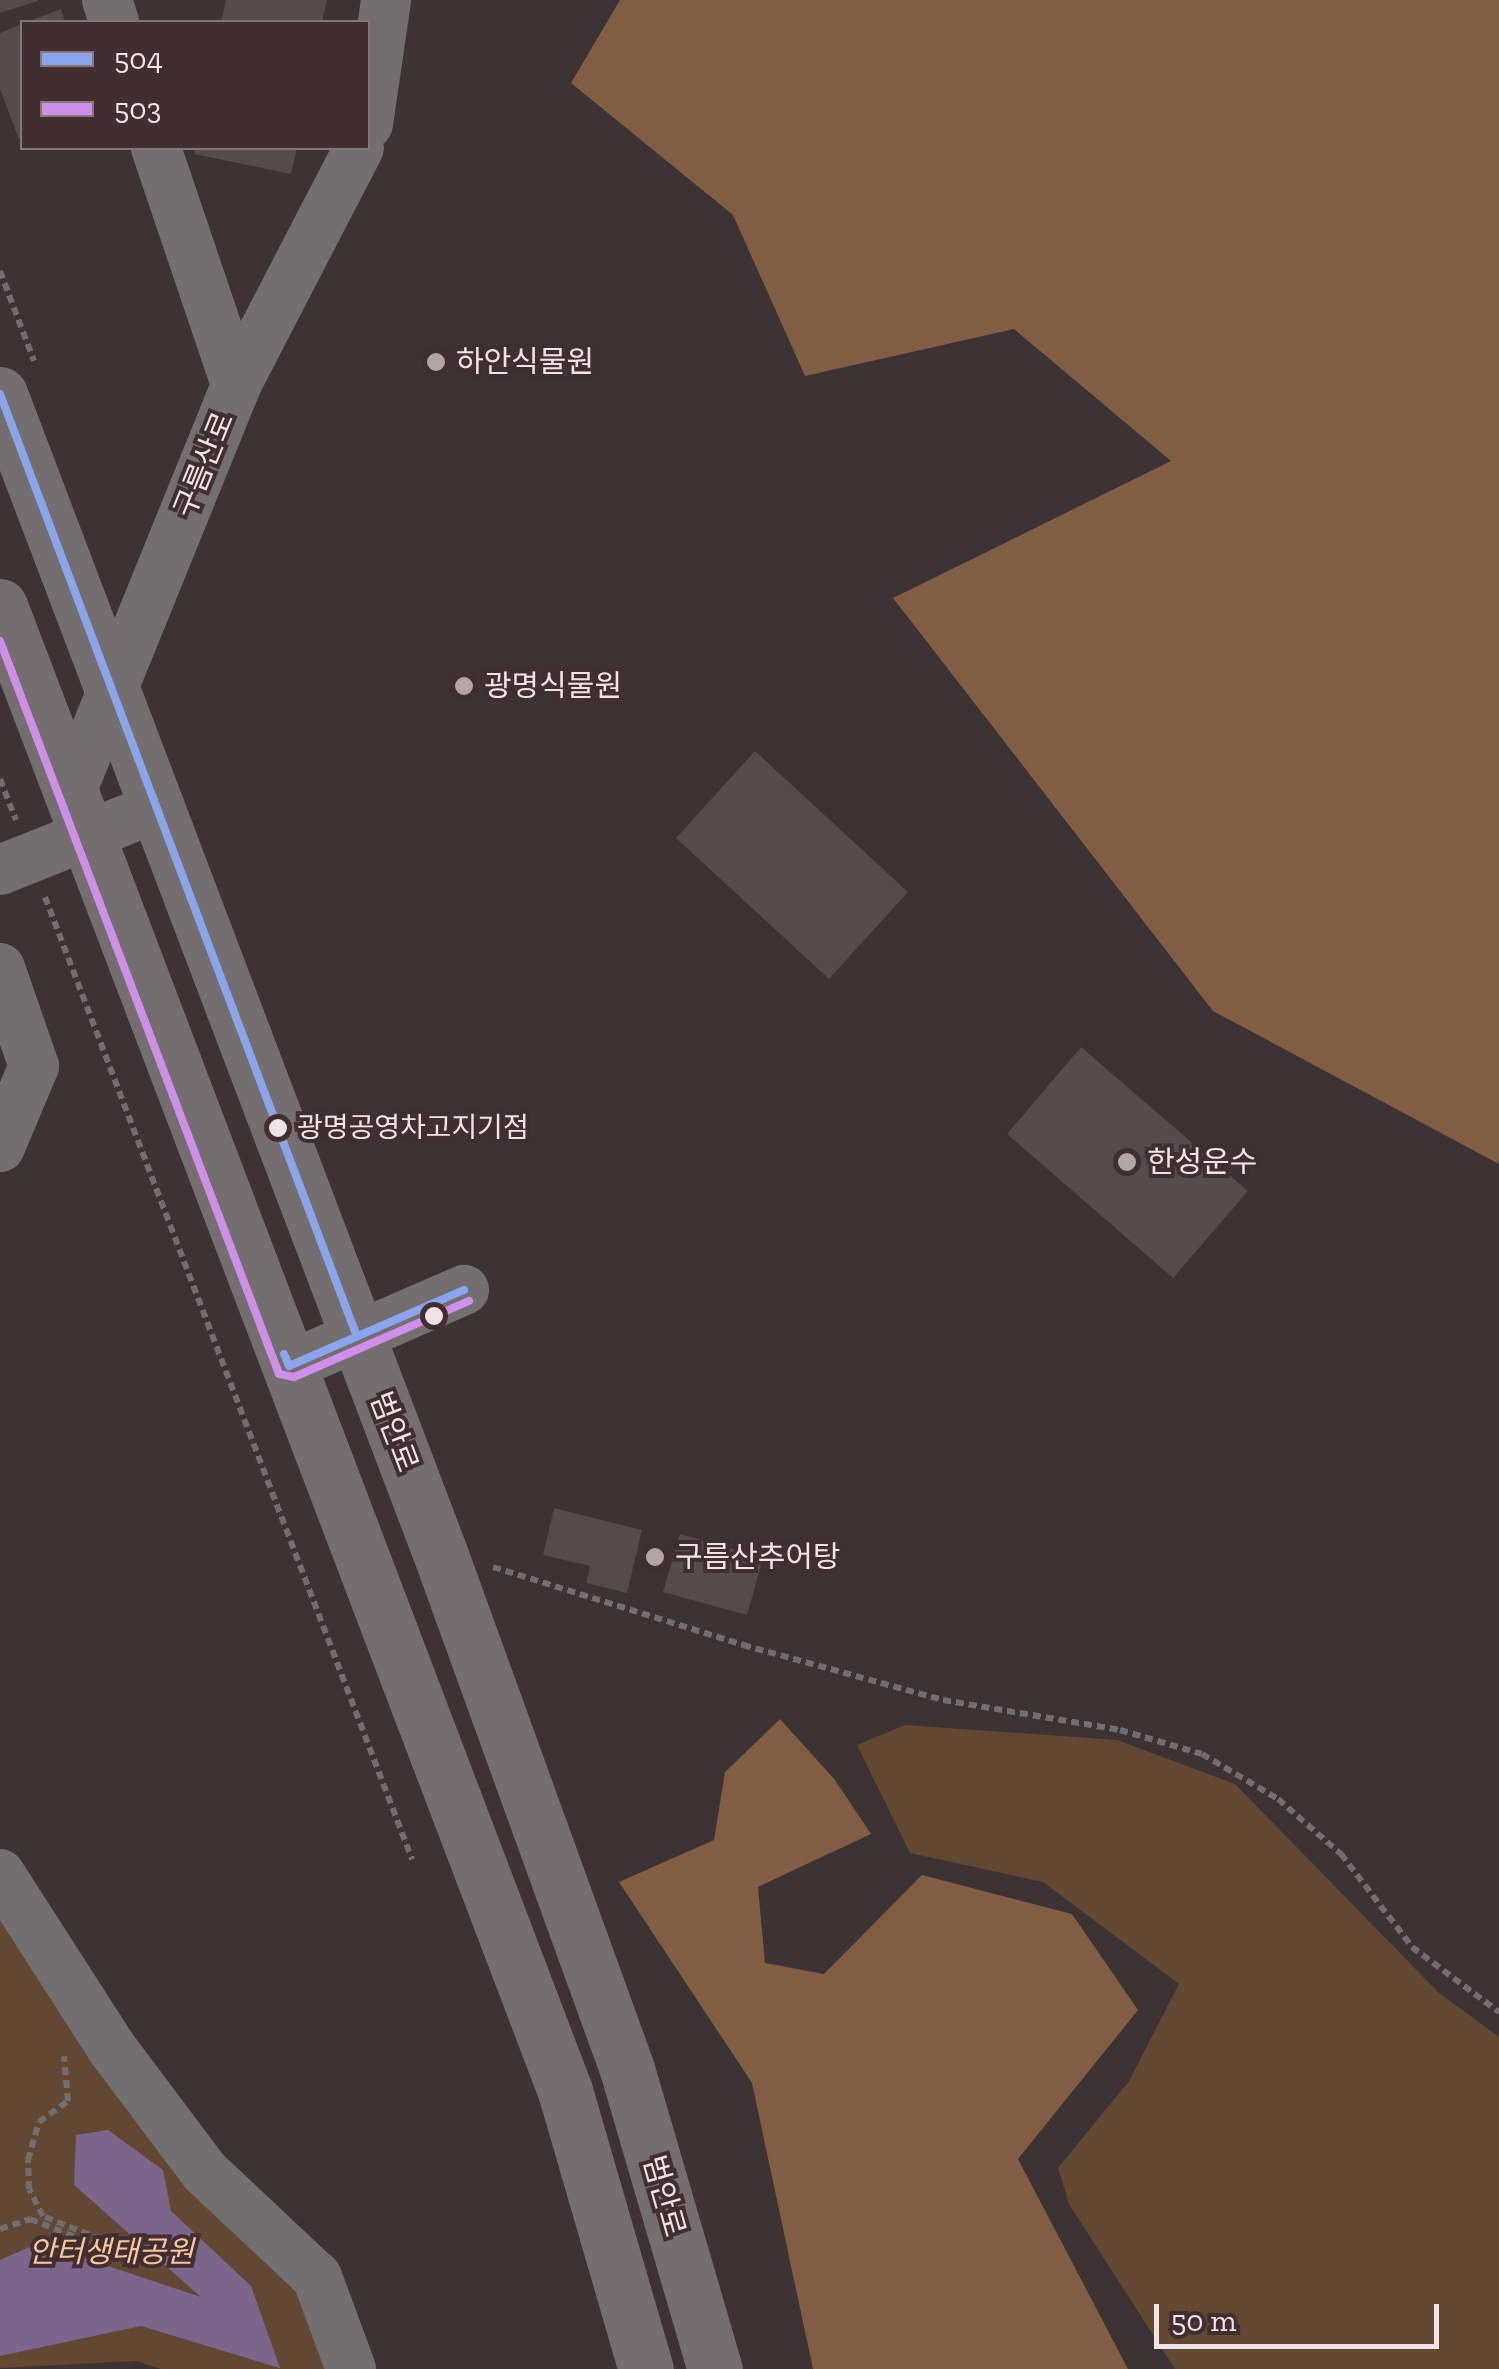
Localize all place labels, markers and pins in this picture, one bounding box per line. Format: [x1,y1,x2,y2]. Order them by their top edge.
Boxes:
place label: 하안식물원 [456,344,594,380]
marker: 하안식물원 [425,351,447,373]
place label: 광명식물원 [484,668,622,704]
marker: 광명식물원 [453,675,475,697]
place label: 광명공영차고지기점 [297,1111,529,1145]
marker: 광명공영차고지기점 [268,1118,288,1138]
place label: 한성운수 [1147,1144,1257,1180]
marker: 한성운수 [1116,1151,1138,1173]
unlabelled marker [424,1306,444,1326]
place label: 구름산추어탕 [675,1539,841,1575]
marker: 구름산추어탕 [644,1546,666,1568]

